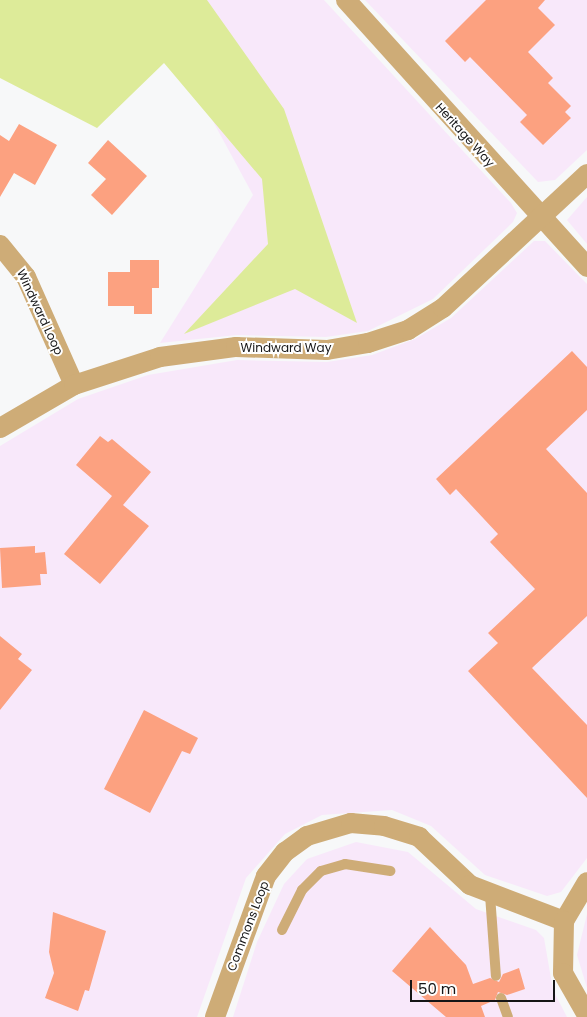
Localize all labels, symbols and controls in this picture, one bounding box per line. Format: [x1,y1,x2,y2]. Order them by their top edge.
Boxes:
street label: Heritage Way [433,100,497,170]
street label: Windward Loop [14,267,66,357]
street label: Windward Way [241,341,331,355]
street label: Commons Loop [224,879,272,973]
scale bar [412,970,557,1002]
text: 50 m [418,978,456,999]

